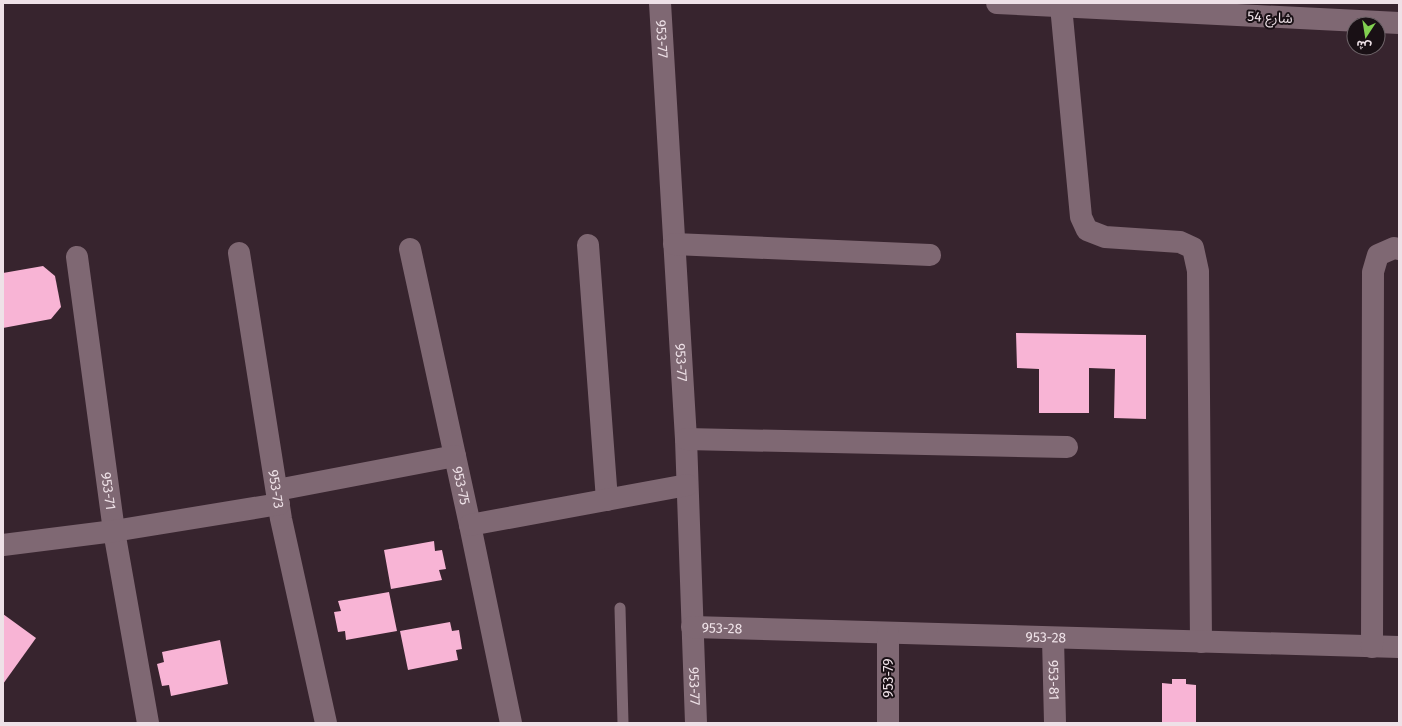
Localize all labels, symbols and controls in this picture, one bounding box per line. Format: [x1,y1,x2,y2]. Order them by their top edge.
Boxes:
street label: شارع 54 [1247,8,1293,29]
north arrow [1346,16,1386,56]
street label: 953-77 [652,19,671,59]
text: ش [1355,37,1373,53]
street label: 953-77 [671,343,691,382]
street label: 953-75 [448,465,473,507]
street label: 953-73 [264,468,287,510]
street label: 953-71 [97,471,119,511]
street label: 953-28 [701,619,743,637]
street label: 953-28 [1025,628,1067,647]
street label: 953-79 [880,658,897,698]
street label: 953-81 [1045,660,1062,700]
street label: 953-77 [685,667,703,706]

